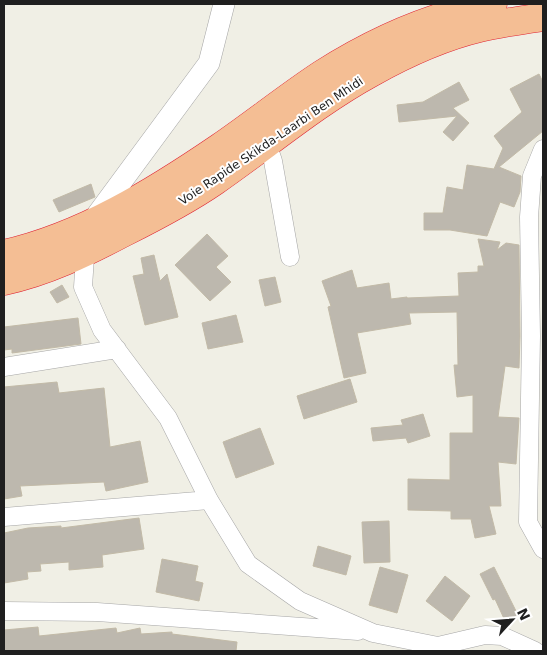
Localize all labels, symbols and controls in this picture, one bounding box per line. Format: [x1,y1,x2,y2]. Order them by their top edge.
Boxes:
street label: Voie Rapide Skikda-Laarbi Ben Mhidi [176,74,366,208]
north arrow [487,595,537,645]
text: N [514,606,533,623]

